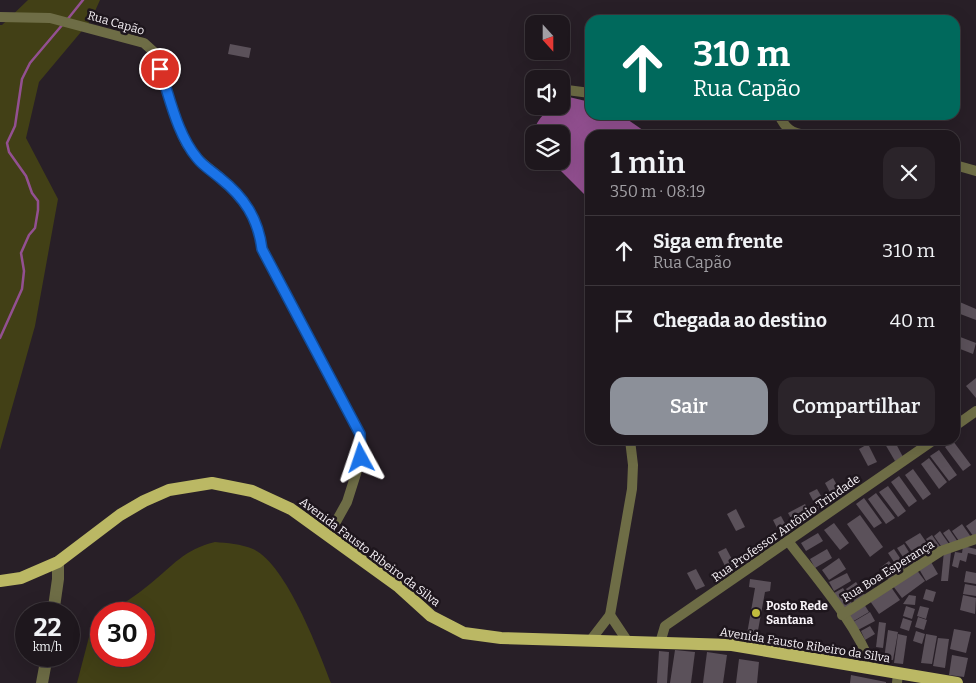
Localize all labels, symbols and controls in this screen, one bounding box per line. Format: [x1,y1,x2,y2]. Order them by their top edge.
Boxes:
street label: Rua Capão [86,8,146,38]
north arrow [525,15,570,60]
map controls [525,15,570,170]
text: 310 m [693,33,790,75]
icon: ahead [610,35,675,100]
pin [139,48,181,90]
icon: arrive [146,55,174,83]
button: sound [525,70,570,115]
text: Rua Capão [693,75,801,102]
button: layers [525,125,570,170]
text: 1 min [610,145,685,181]
button: close [883,147,935,199]
text: 350 m · 08:19 [610,182,705,201]
text: Siga em frente [653,230,783,253]
icon: ahead [610,237,638,265]
text: 310 m [882,239,935,262]
text: Rua Capão [653,253,731,272]
icon: arrive [610,307,638,335]
text: Chegada ao destino [653,309,827,332]
text: 40 m [890,309,935,332]
button: Sair [610,377,768,435]
button: Compartilhar [778,377,935,435]
position arrow [334,431,386,483]
street label: Rua Professor Antônio Trindade [709,471,863,585]
street label: Avenida Fausto Ribeiro da Silva [297,495,443,610]
street label: Rua Boa Esperança [839,537,937,605]
place label: Posto Rede Santana [766,599,828,627]
speed limit sign: 30 [90,602,155,667]
marker: Posto Rede Santana [750,607,762,619]
text: 22 [33,613,62,643]
street label: Avenida Fausto Ribeiro da Silva [719,625,892,665]
text: km/h [33,640,62,654]

